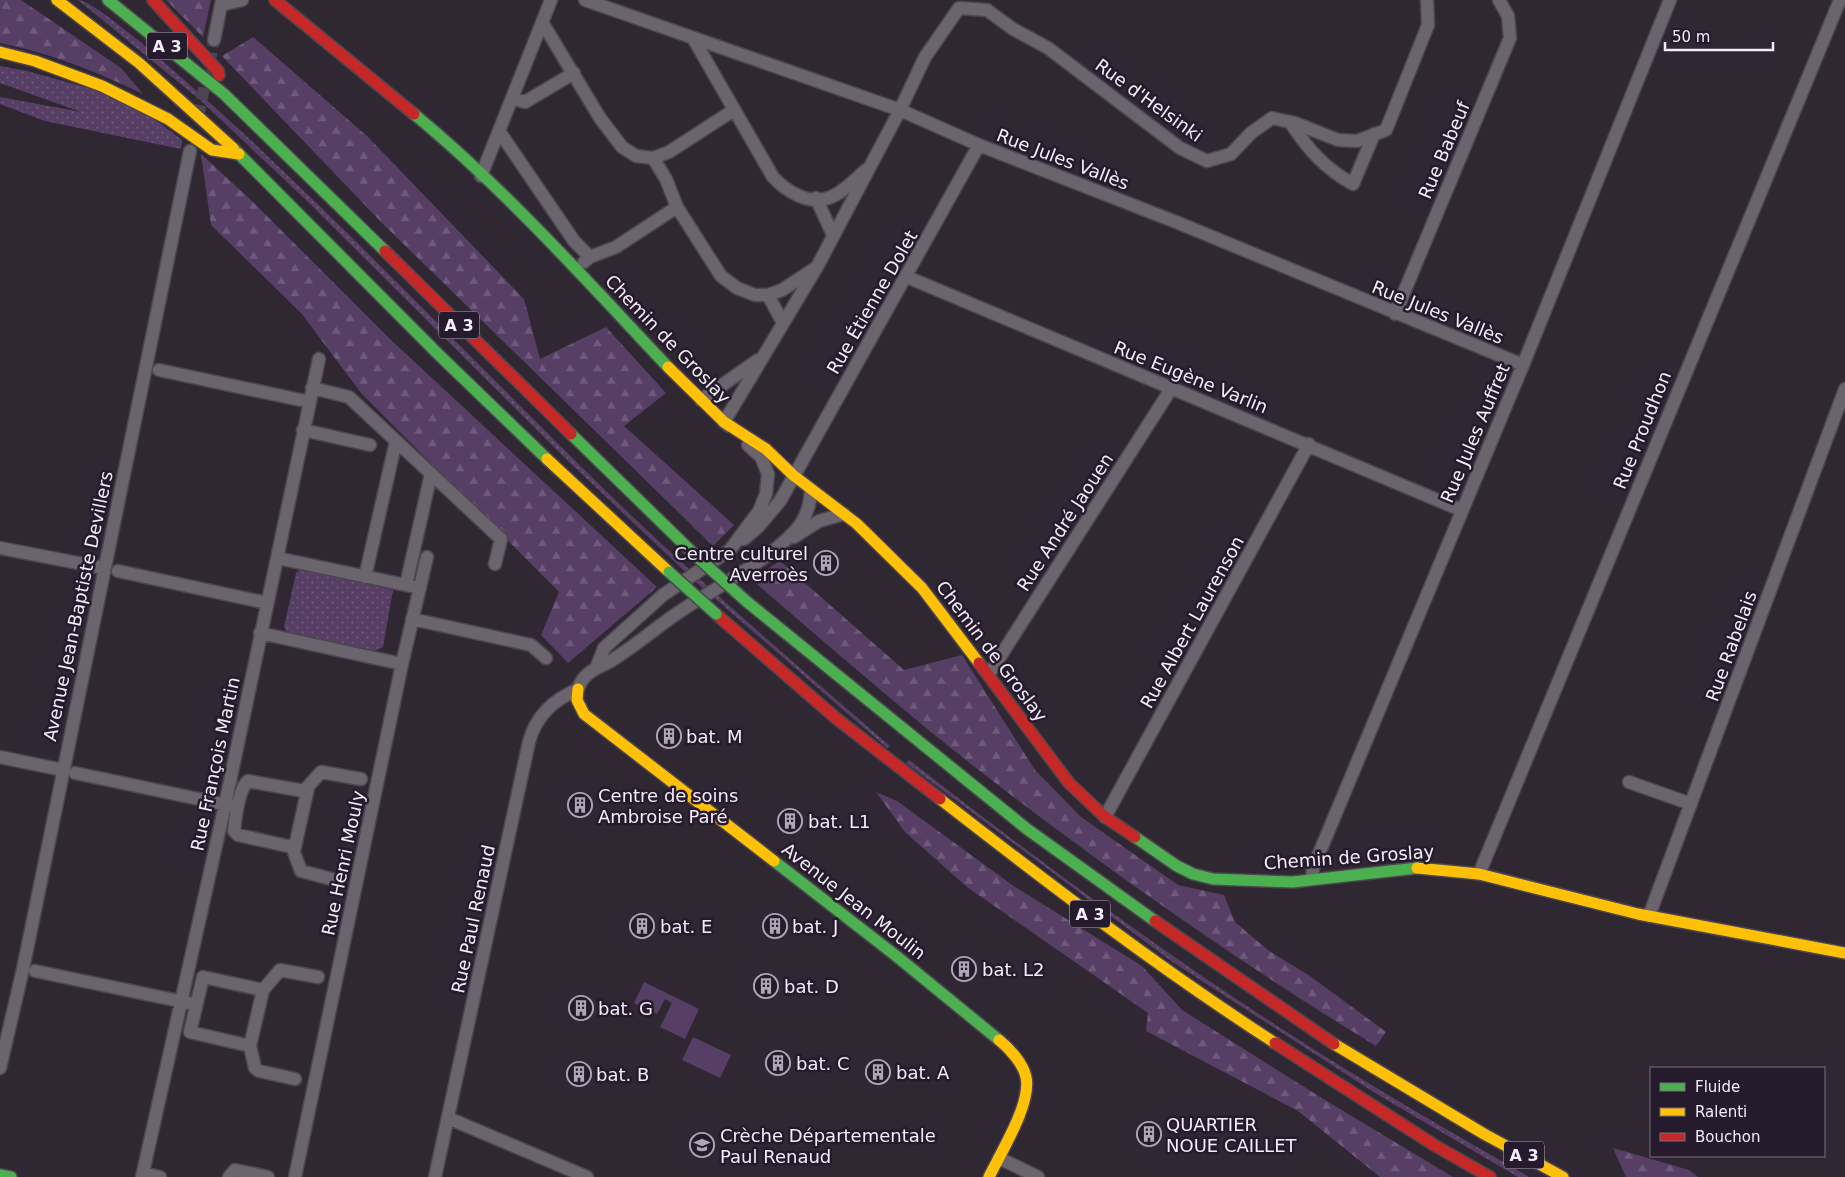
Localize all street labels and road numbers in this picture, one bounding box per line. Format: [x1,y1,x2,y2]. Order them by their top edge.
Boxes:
road number: A 3 [147,32,187,59]
street label: Rue d'Helsinki [1091,54,1207,146]
street label: Rue Babeuf [1414,98,1474,202]
street label: Rue Jules Vallès [994,124,1132,194]
street label: Rue Étienne Dolet [822,227,922,377]
street label: Chemin de Groslay [601,270,735,408]
street label: Rue Jules Vallès [1369,276,1507,348]
road number: A 3 [439,312,479,338]
street label: Rue Eugène Varlin [1111,337,1271,417]
street label: Rue Jules Auffret [1436,360,1514,506]
street label: Rue Proudhon [1609,368,1675,492]
street label: Rue André Jaouen [1013,449,1117,595]
street label: Avenue Jean-Baptiste Devillers [39,469,117,743]
street label: Rue Albert Laurenson [1136,532,1248,712]
street label: Chemin de Groslay [932,576,1052,726]
street label: Rue Rabelais [1701,588,1761,704]
street label: Rue François Martin [186,675,244,853]
street label: Rue Henri Mouly [317,788,369,937]
street label: Avenue Jean Moulin [778,838,930,964]
street label: Chemin de Groslay [1263,841,1435,873]
street label: Rue Paul Renaud [447,843,499,995]
road number: A 3 [1070,901,1110,928]
road number: A 3 [1504,1142,1544,1168]

